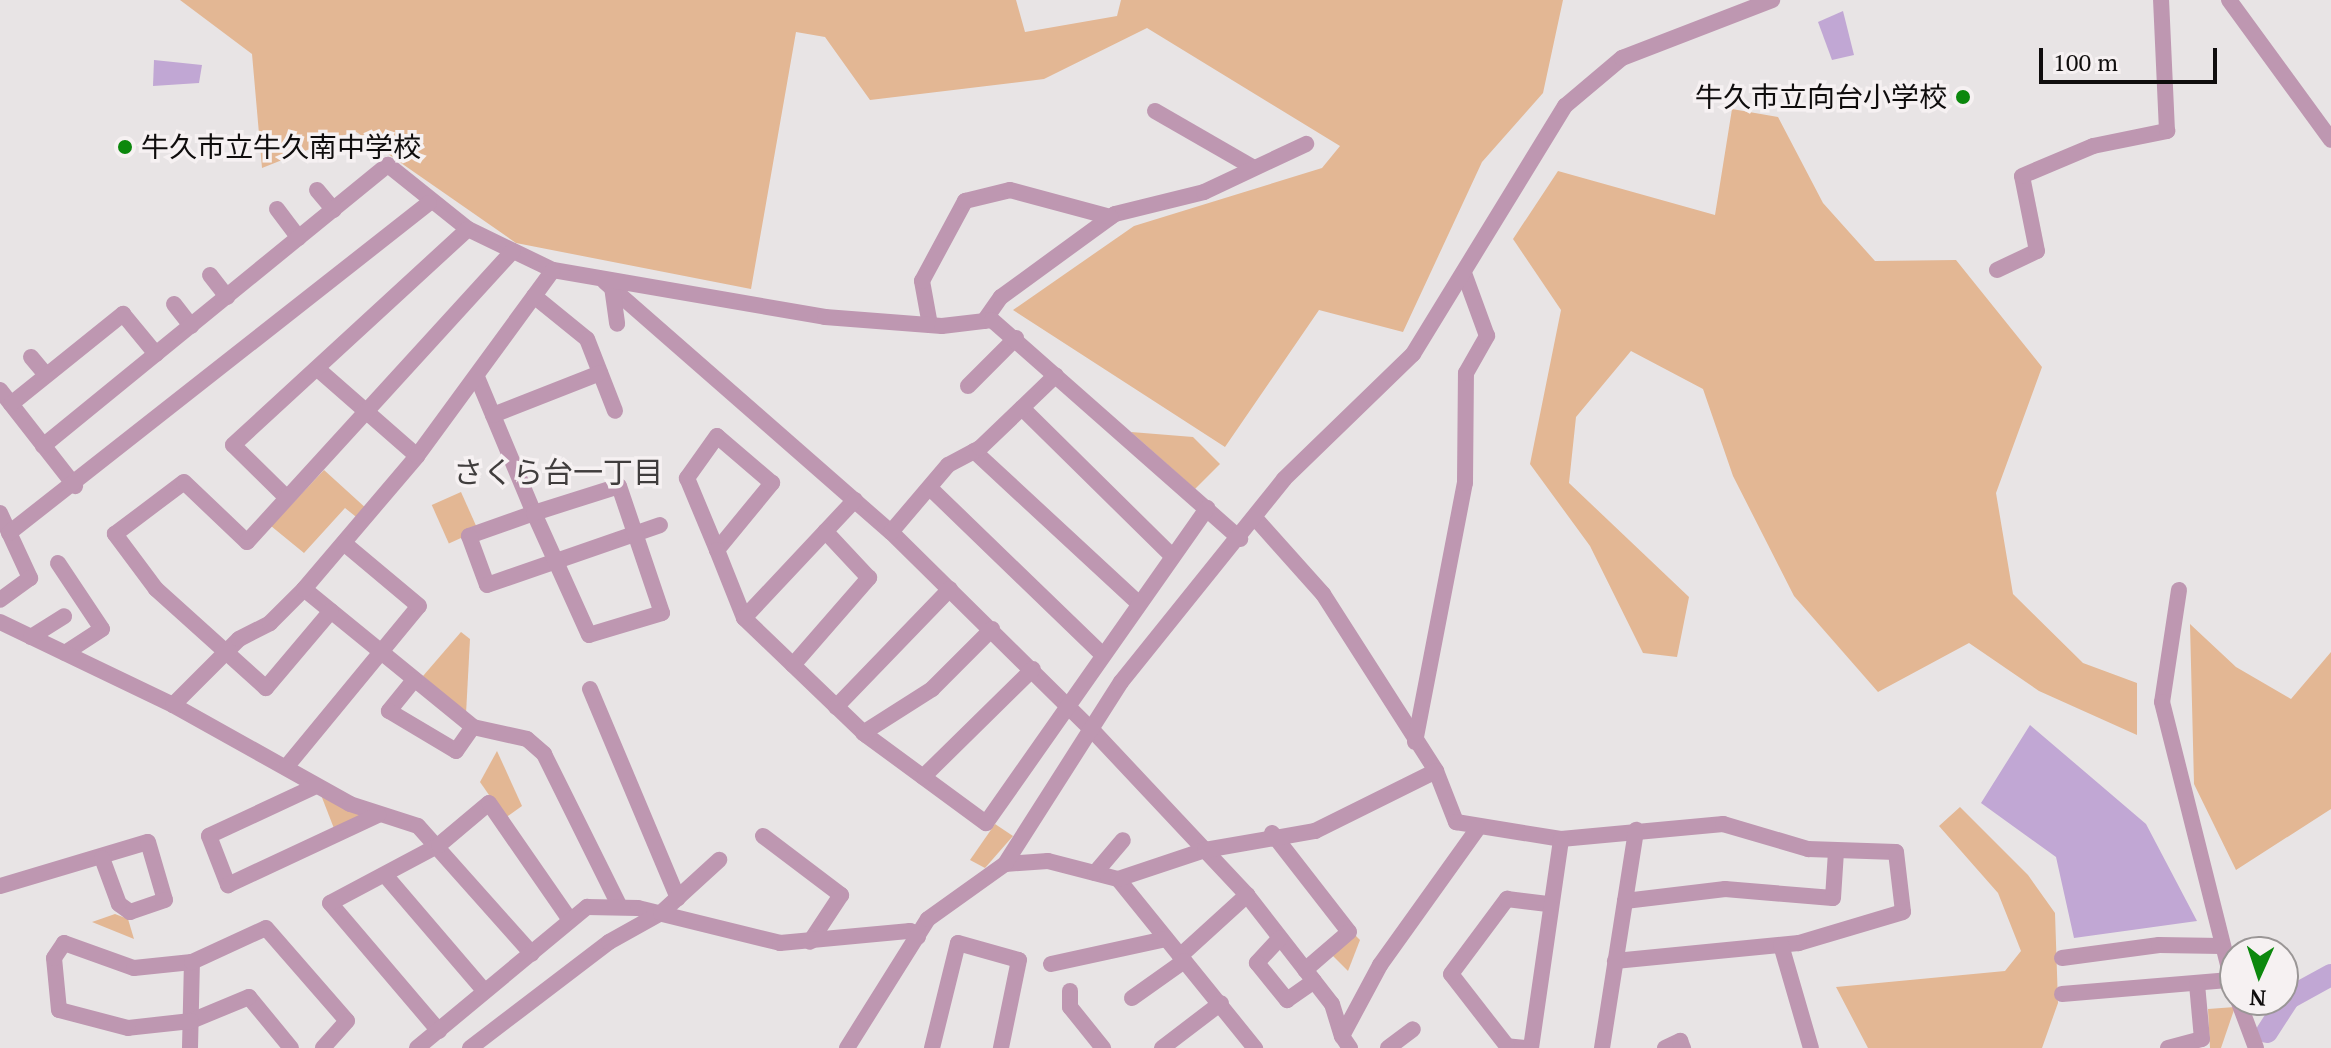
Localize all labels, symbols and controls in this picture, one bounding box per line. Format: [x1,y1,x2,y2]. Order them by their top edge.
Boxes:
scale bar [2043,32,2221,82]
text: 100 m [2053,46,2118,78]
place label: 牛久市立向台小学校 [1695,80,1947,114]
marker: 牛久市立向台小学校 [1954,88,1972,106]
place label: 牛久市立牛久南中学校 [141,130,421,164]
marker: 牛久市立牛久南中学校 [116,138,134,156]
district label: さくら台一丁目 [453,454,663,490]
north arrow [2219,936,2299,1016]
text: N [2249,984,2267,1013]

